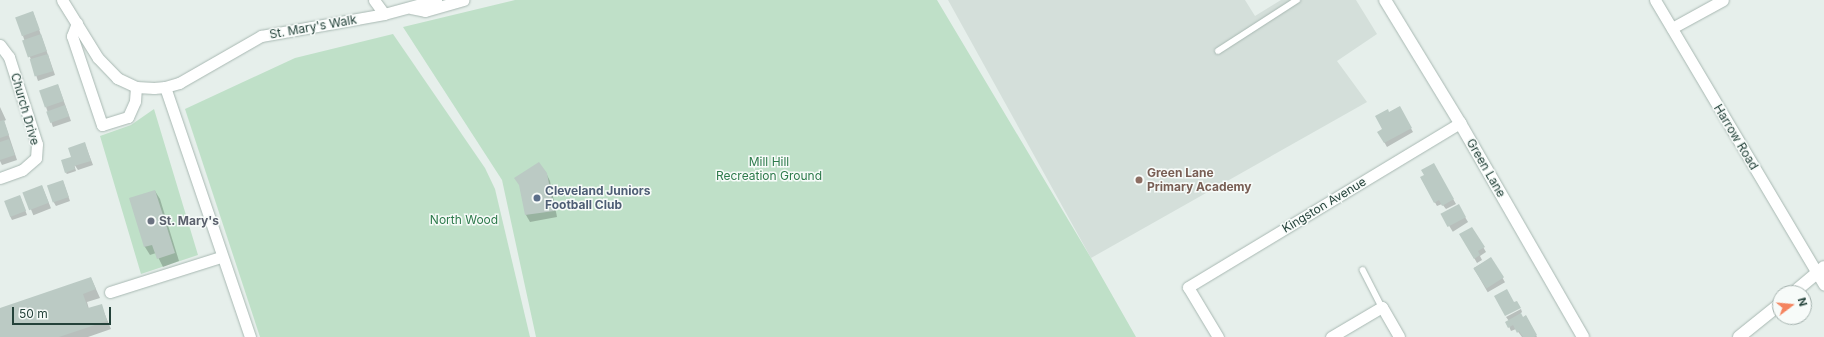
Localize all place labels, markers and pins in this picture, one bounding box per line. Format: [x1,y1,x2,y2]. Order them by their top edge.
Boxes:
place label: Green Lane Primary Academy [1147,166,1252,194]
marker: Green Lane Primary Academy [1134,175,1144,185]
place label: Cleveland Juniors Football Club [545,184,650,212]
marker: Cleveland Juniors Football Club [532,193,542,203]
place label: St. Mary's [159,214,219,228]
marker: St. Mary's [146,216,156,226]

